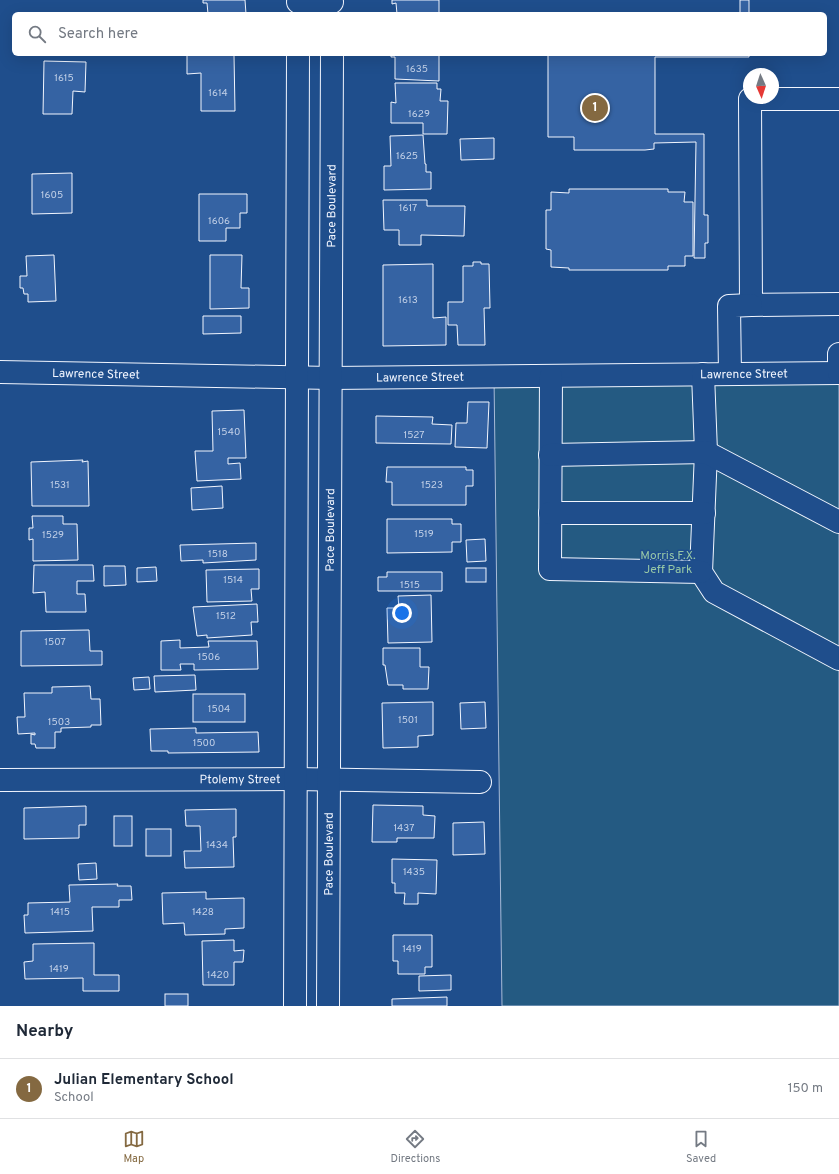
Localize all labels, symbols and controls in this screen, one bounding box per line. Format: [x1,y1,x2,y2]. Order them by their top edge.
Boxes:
search box [12,12,827,56]
icon: search [26,23,48,45]
text: Search here [58,25,138,44]
house number: 1635 [406,63,428,76]
north arrow [743,68,779,104]
house number: 1615 [54,72,74,85]
house number: 1614 [208,87,228,100]
pin: 1 [582,93,608,123]
house number: 1629 [408,108,430,121]
house number: 1625 [396,150,418,163]
street label: Pace Boulevard [324,164,341,248]
house number: 1605 [41,189,63,202]
house number: 1617 [399,202,417,215]
house number: 1606 [208,215,230,228]
house number: 1613 [398,294,418,307]
street label: Lawrence Street [52,366,140,384]
street label: Lawrence Street [700,367,788,383]
street label: Lawrence Street [376,370,464,387]
house number: 1540 [218,426,240,439]
house number: 1527 [403,429,425,442]
house number: 1531 [50,479,70,492]
house number: 1523 [421,479,443,492]
street label: Pace Boulevard [323,488,339,572]
house number: 1519 [414,528,434,541]
house number: 1529 [42,529,64,542]
house number: 1518 [208,548,228,561]
park label: Morris F.X. Jeff Park [640,548,696,578]
house number: 1514 [223,574,243,587]
house number: 1515 [400,579,420,592]
your location [392,603,412,623]
house number: 1512 [216,610,236,623]
house number: 1507 [44,636,66,649]
house number: 1506 [198,651,220,664]
house number: 1504 [208,703,230,716]
house number: 1501 [398,714,418,727]
house number: 1503 [48,716,70,729]
house number: 1500 [193,737,215,750]
street label: Ptolemy Street [199,772,281,788]
street label: Pace Boulevard [321,812,338,896]
house number: 1437 [394,822,414,835]
house number: 1434 [206,839,228,852]
house number: 1435 [403,866,425,879]
house number: 1415 [50,906,70,919]
house number: 1428 [192,906,214,919]
house number: 1419 [402,943,422,956]
house number: 1419 [49,963,69,976]
house number: 1420 [207,969,229,982]
text: Nearby [16,1021,73,1043]
text: Julian Elementary School [54,1071,234,1090]
text: 1 [26,1081,32,1097]
text: 150 m [788,1081,823,1097]
text: School [54,1090,94,1106]
tab: Map [123,1128,145,1166]
tab: Directions [390,1128,440,1166]
tab: Saved [686,1128,716,1166]

